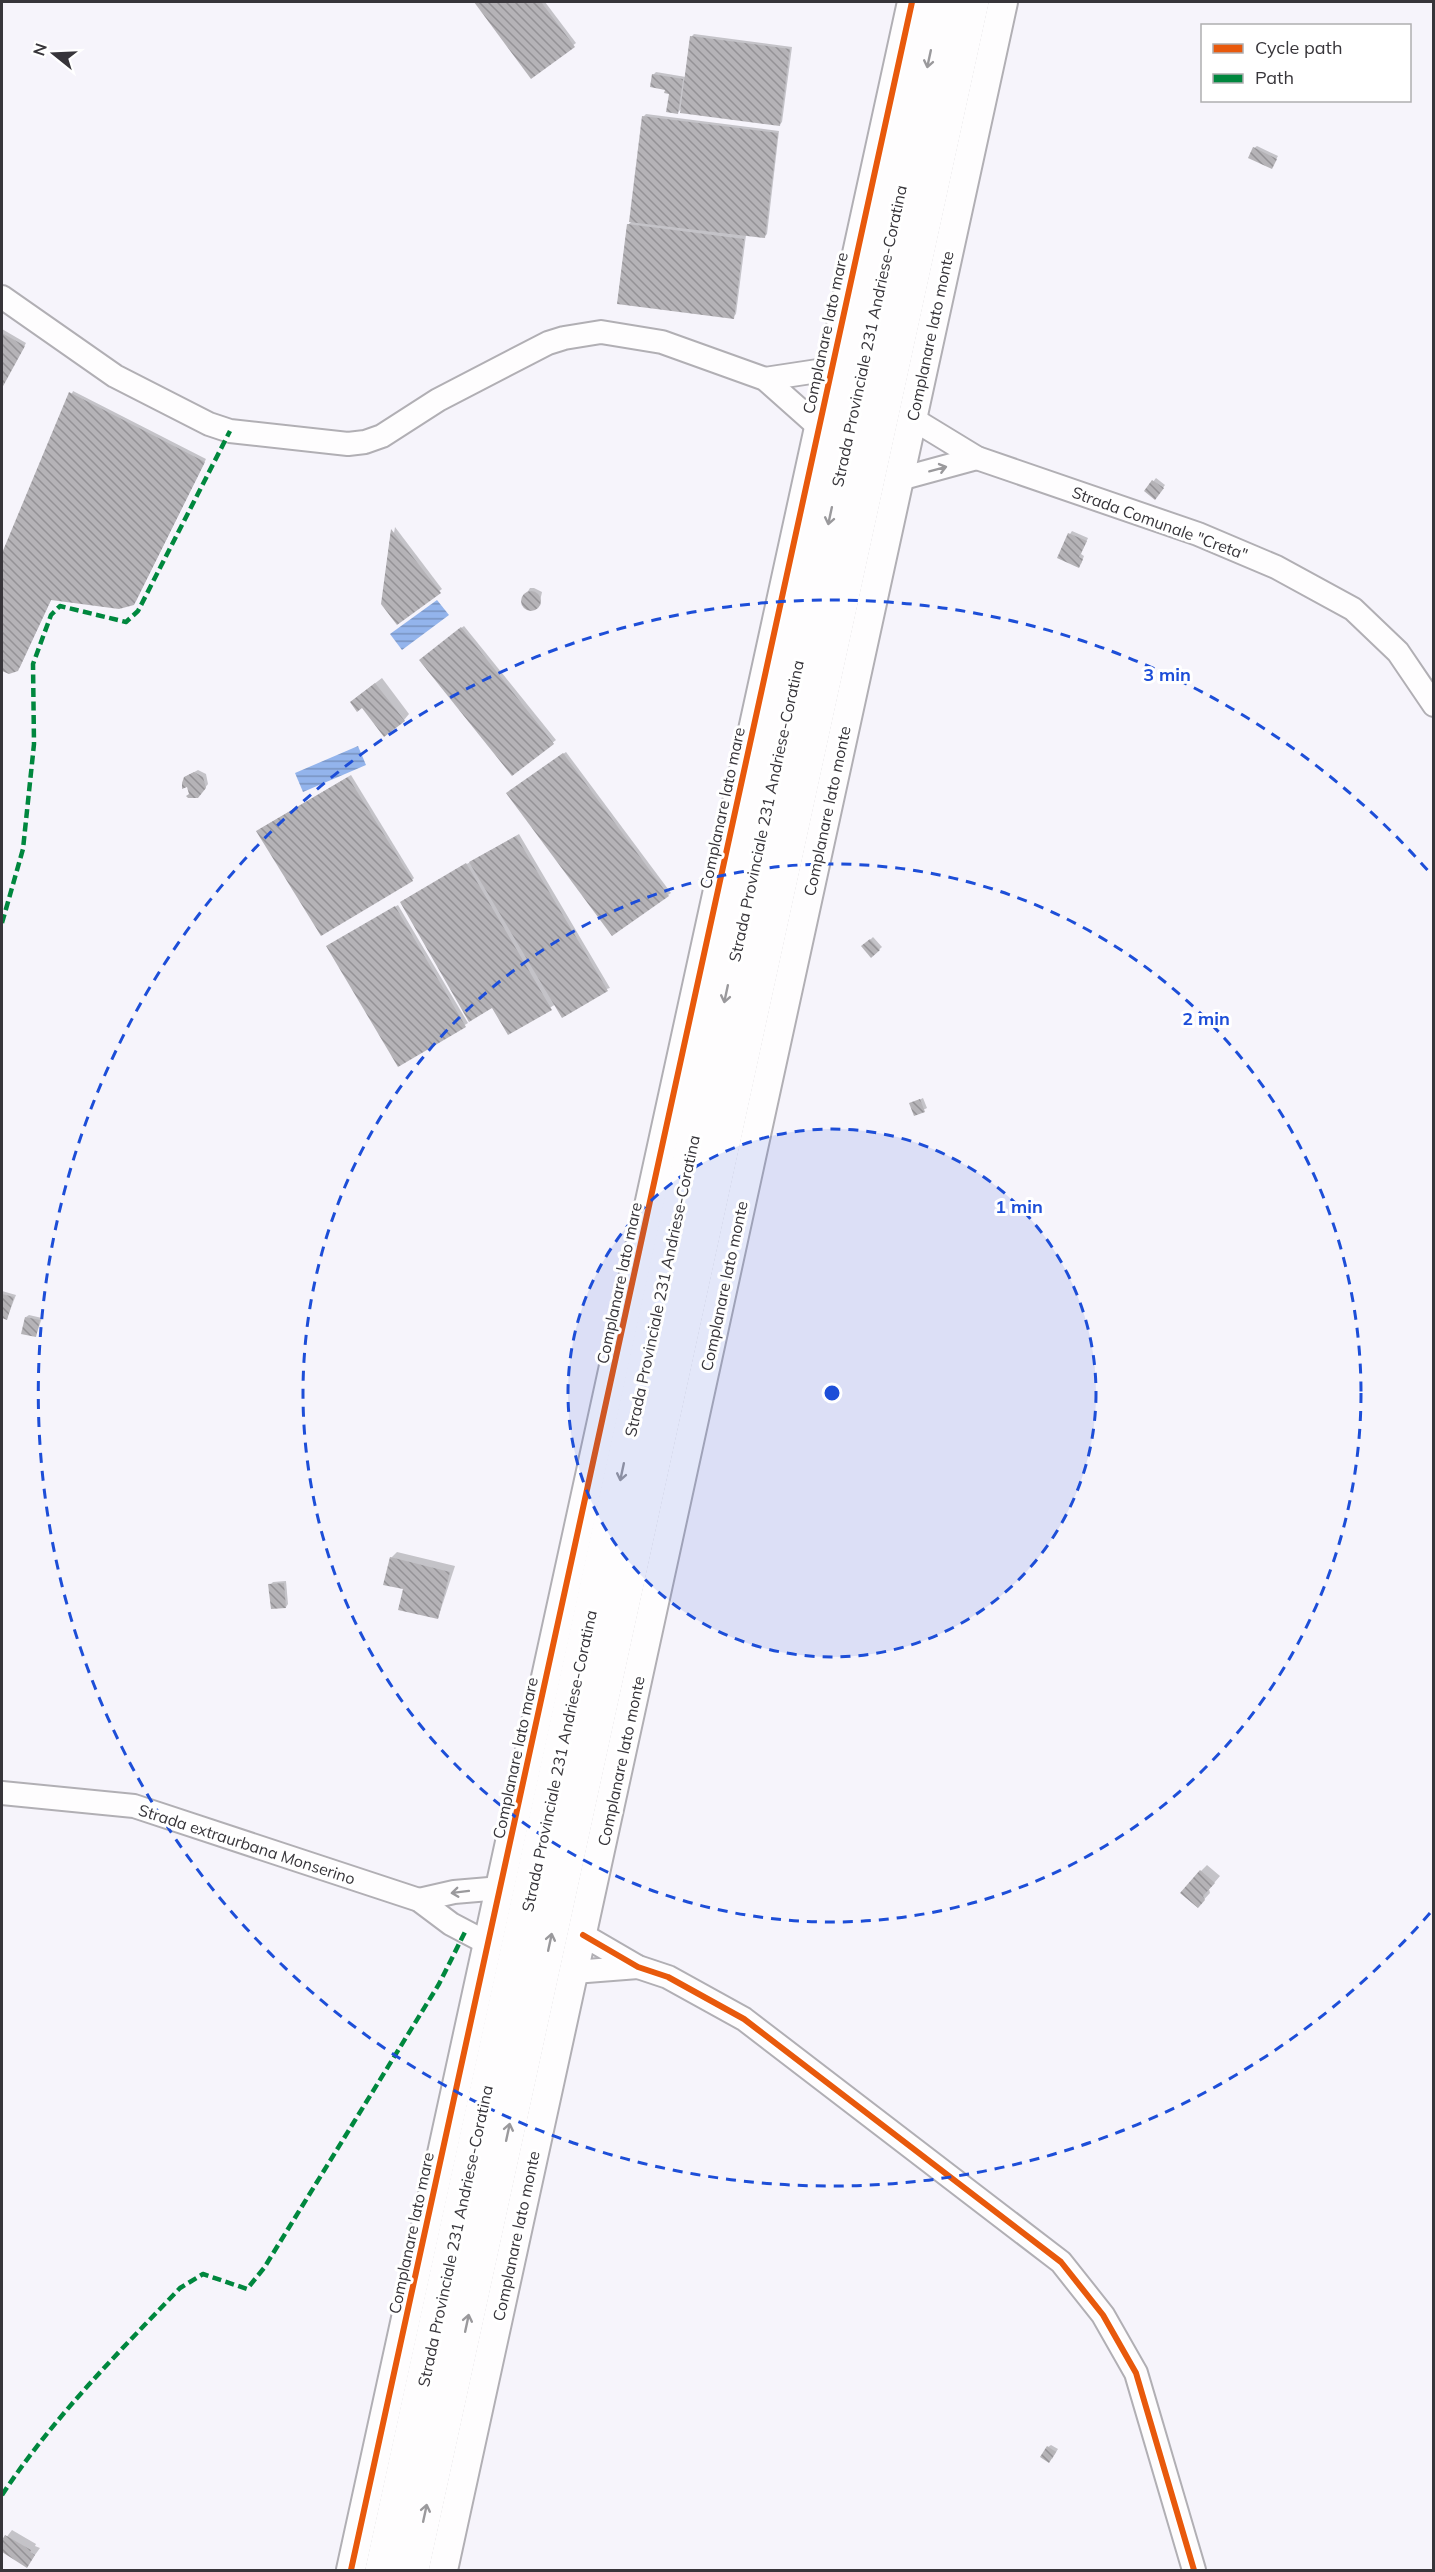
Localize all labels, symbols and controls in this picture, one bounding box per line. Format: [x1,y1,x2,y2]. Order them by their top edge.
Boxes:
north arrow [24,24,84,84]
legend [1201,24,1411,102]
text: Cycle path [1255,36,1342,59]
text: N [28,41,51,58]
one-way arrow [923,48,934,68]
text: Path [1255,66,1294,89]
street label: Strada Provinciale 231 Andriese-Coratina [827,183,911,489]
street label: Complanare lato monte [902,249,958,423]
street label: Complanare lato mare [798,250,852,416]
one-way arrow [928,462,947,474]
street label: Strada Comunale "Creta" [1069,482,1251,564]
one-way arrow [824,506,835,525]
street label: Strada Provinciale 231 Andriese-Coratina [724,658,808,964]
text: 3 min [1143,663,1191,686]
street label: Complanare lato monte [799,724,855,898]
street label: Complanare lato mare [695,725,749,891]
one-way arrow [720,984,731,1003]
text: 2 min [1182,1007,1230,1030]
street label: Strada Provinciale 231 Andriese-Coratina [620,1133,704,1439]
text: 1 min [995,1195,1043,1218]
street label: Complanare lato monte [696,1199,752,1373]
street label: Complanare lato mare [592,1200,646,1366]
centre of rings [822,1383,842,1403]
one-way arrow [616,1461,627,1481]
street label: Strada Provinciale 231 Andriese-Coratina [517,1608,601,1914]
street label: Complanare lato monte [593,1674,649,1848]
street label: Complanare lato mare [488,1675,542,1841]
street label: Strada extraurbana Monserino [136,1799,358,1889]
one-way arrow [450,1887,470,1898]
one-way arrow [545,1933,557,1952]
street label: Strada Provinciale 231 Andriese-Coratina [413,2083,497,2389]
one-way arrow [503,2123,515,2142]
street label: Complanare lato monte [488,2149,544,2323]
street label: Complanare lato mare [384,2150,438,2316]
one-way arrow [461,2314,473,2333]
one-way arrow [420,2504,431,2524]

